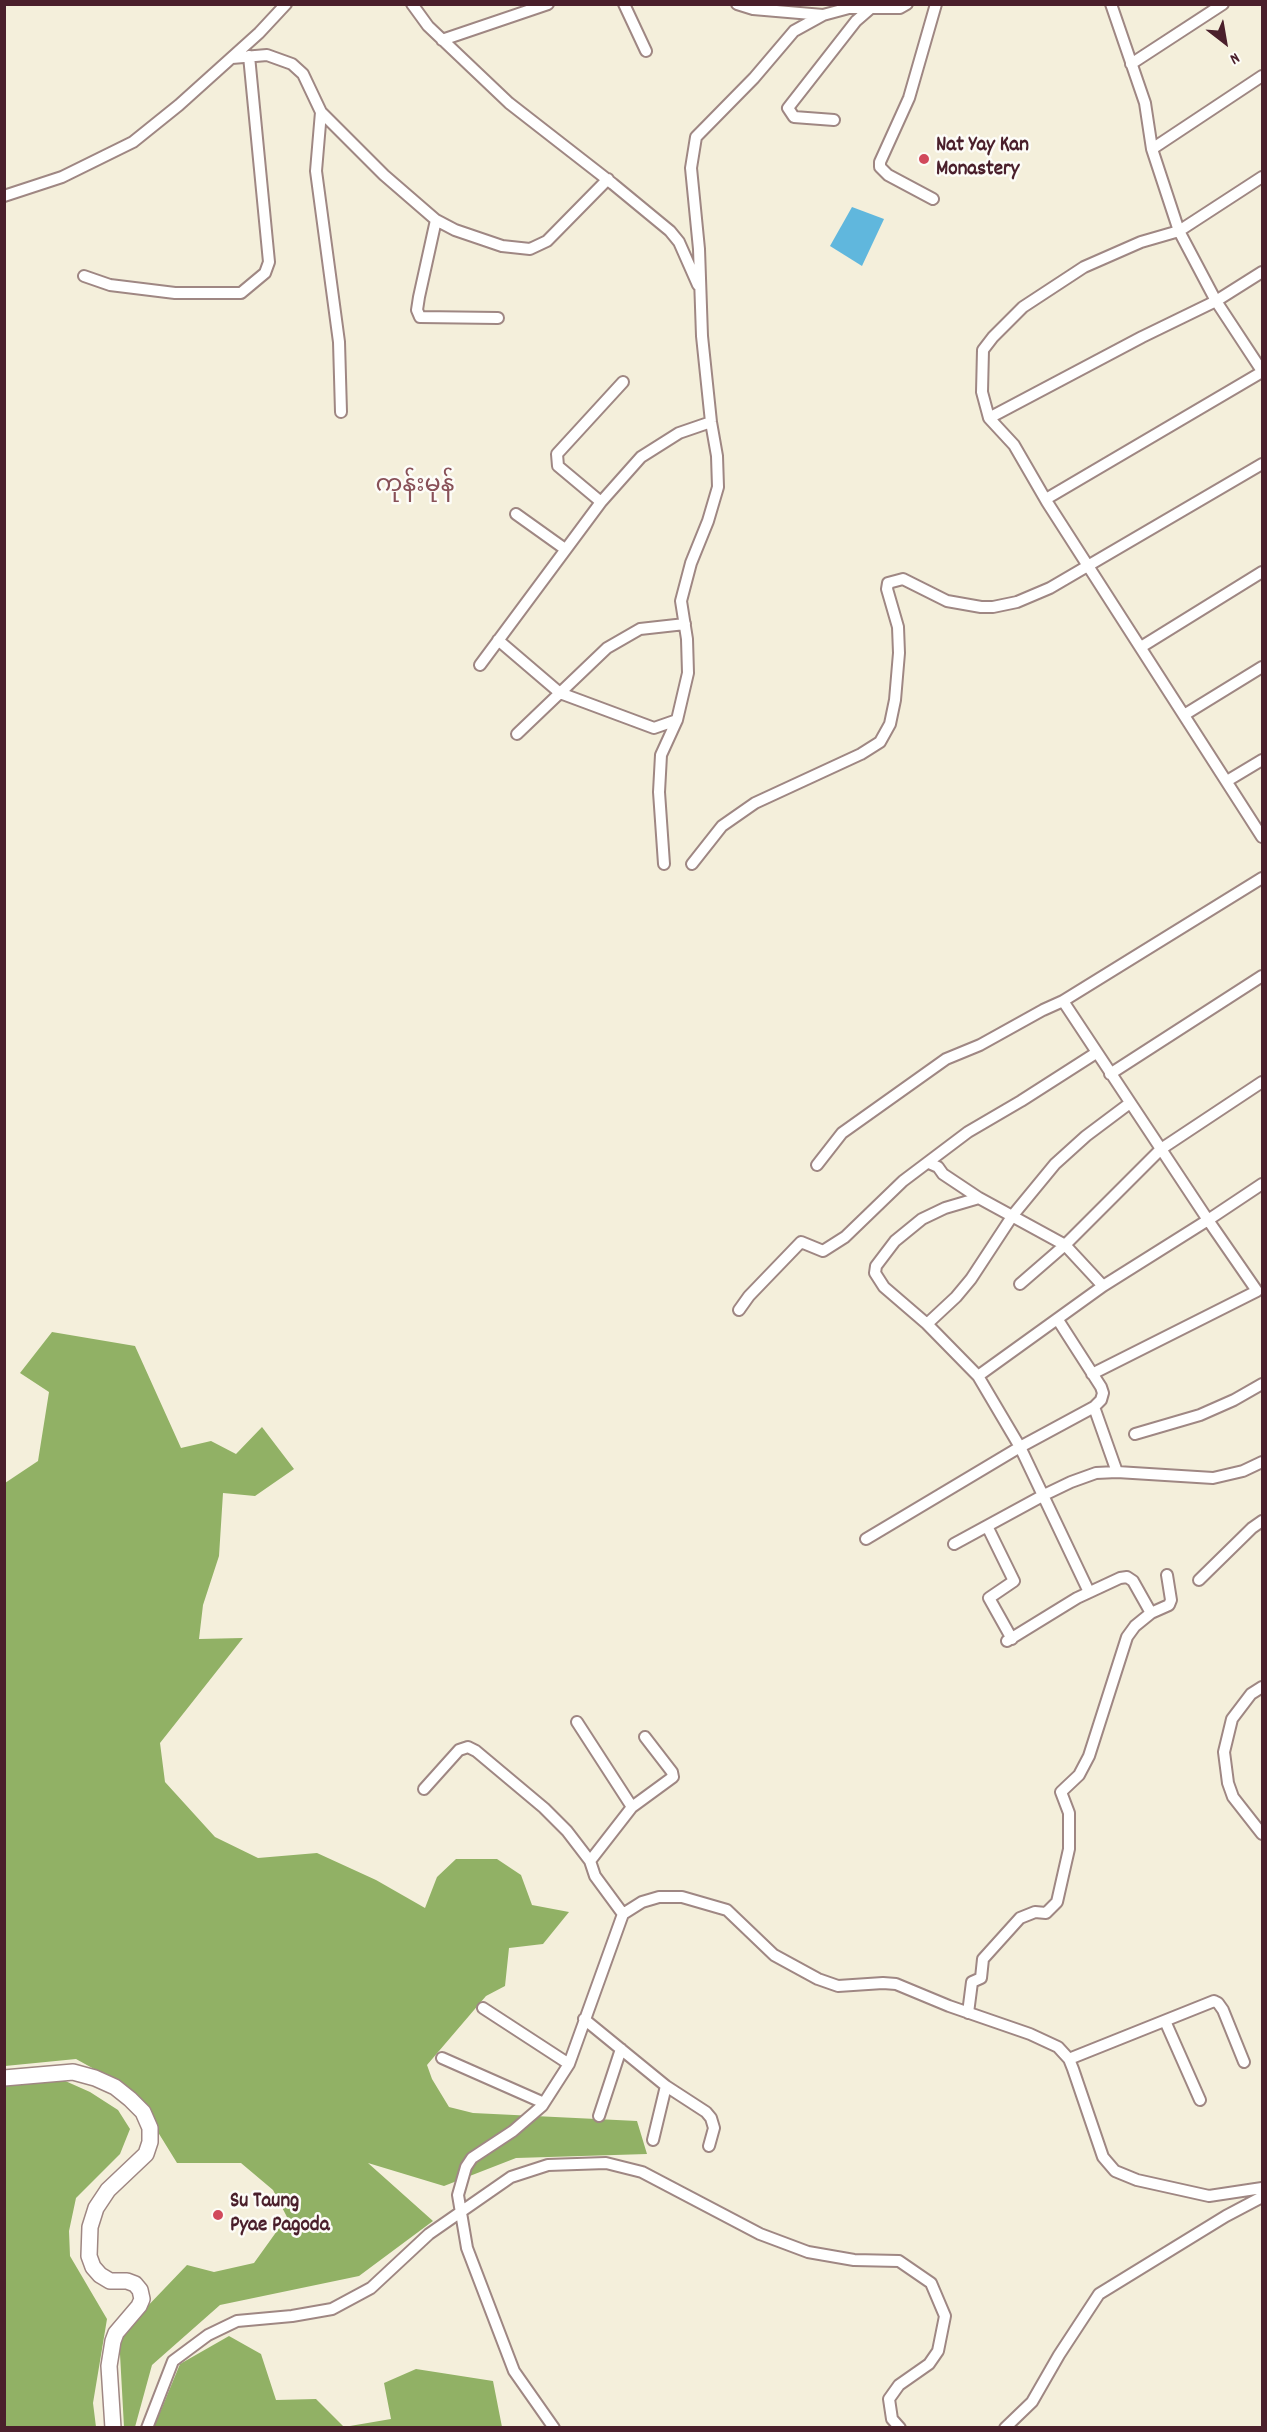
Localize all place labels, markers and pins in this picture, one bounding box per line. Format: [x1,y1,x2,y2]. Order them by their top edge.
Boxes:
place label: Nat Yay Kan Monastery [936,134,1029,184]
marker: Nat Yay Kan Monastery [917,152,931,166]
place label: Su Taung Pyae Pagoda [230,2190,330,2240]
marker: Su Taung Pyae Pagoda [211,2208,225,2222]

